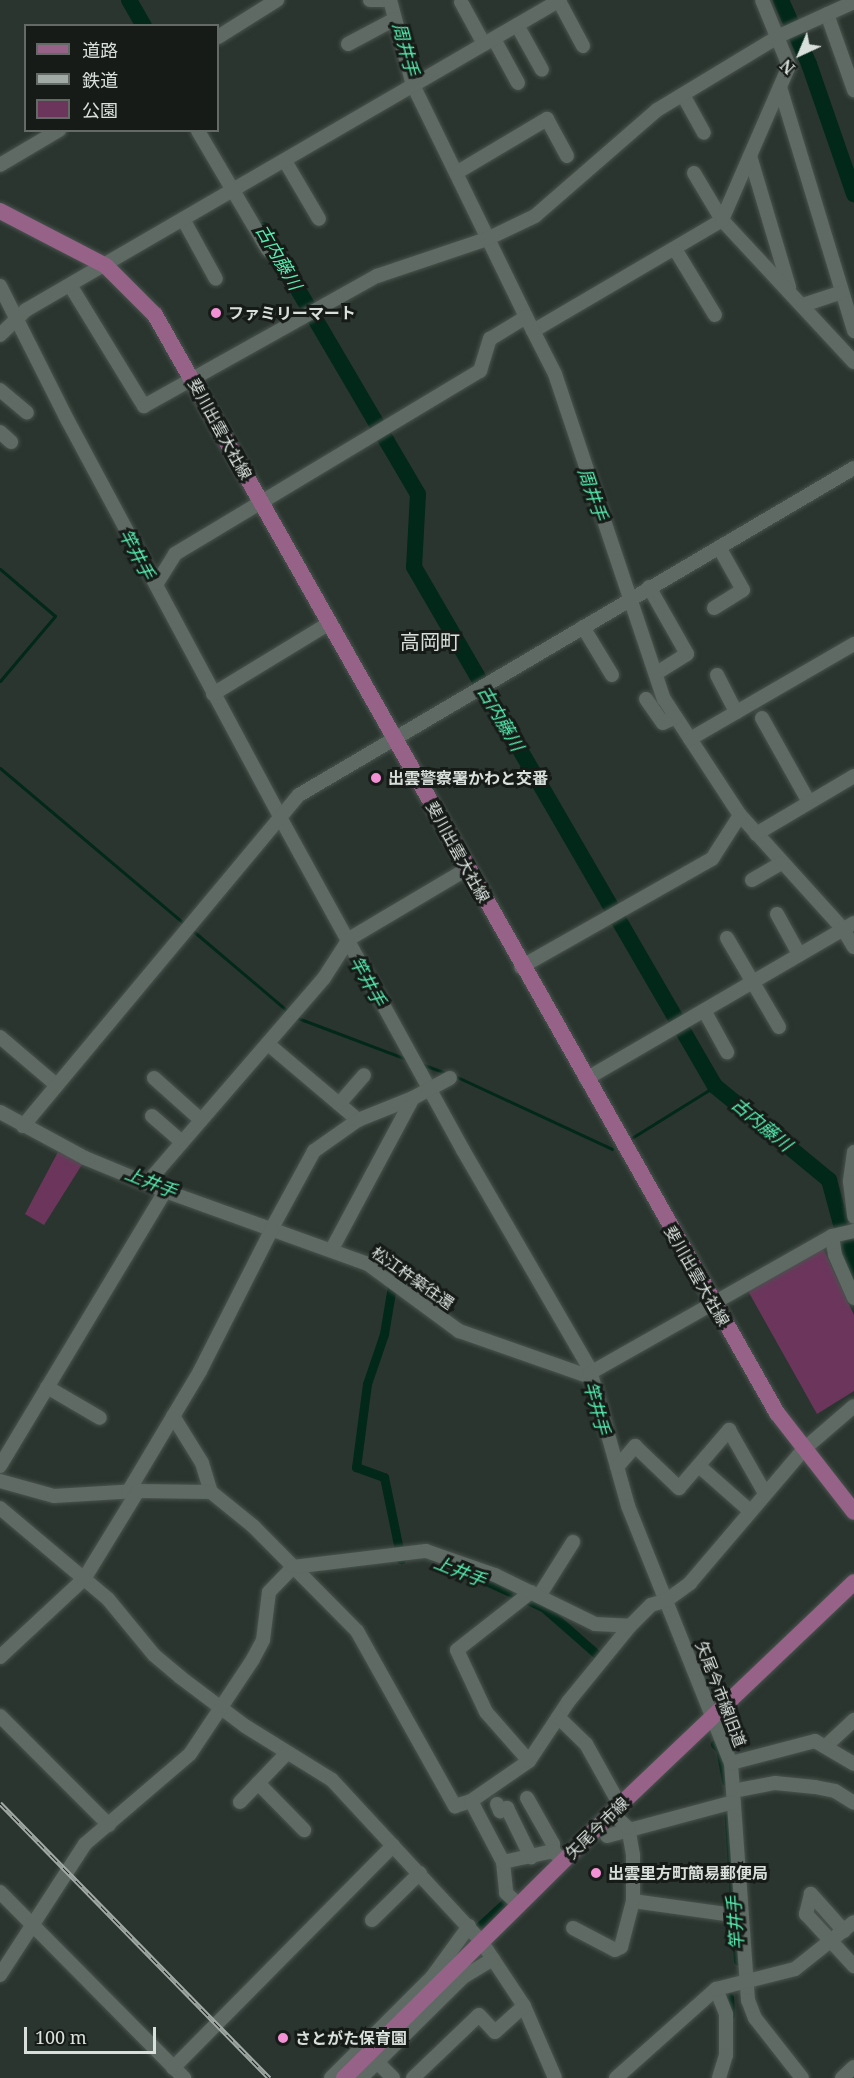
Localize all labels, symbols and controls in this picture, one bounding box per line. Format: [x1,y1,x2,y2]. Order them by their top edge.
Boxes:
water label: 周井手 [389,20,423,78]
legend [24,24,219,132]
north arrow [770,24,830,84]
text: 道路 [82,38,118,62]
text: N [775,55,800,79]
text: 鉄道 [82,68,118,92]
text: 公園 [82,98,118,122]
water label: 古内藤川 [252,220,306,294]
place label: ファミリーマート [228,303,356,323]
marker: ファミリーマート [209,306,223,320]
street label: 斐川出雲大社線 [184,375,256,483]
water label: 周井手 [574,465,612,523]
water label: 竿井手 [115,525,159,583]
district label: 高岡町 [400,629,460,653]
water label: 古内藤川 [474,681,528,755]
place label: 出雲警察署かわと交番 [388,768,548,788]
marker: 出雲警察署かわと交番 [369,771,383,785]
street label: 斐川出雲大社線 [422,798,494,906]
water label: 竿井手 [345,952,391,1010]
water label: 古内藤川 [727,1093,797,1155]
water label: 上井手 [122,1162,180,1202]
street label: 斐川出雲大社線 [661,1223,733,1329]
street label: 松江杵築往還 [368,1243,458,1313]
water label: 竿井手 [580,1379,614,1437]
water label: 上井手 [431,1551,489,1591]
street label: 矢尾今市線旧道 [692,1638,750,1750]
street label: 矢尾今市線 [562,1793,632,1863]
place label: 出雲里方町簡易郵便局 [608,1863,768,1883]
marker: 出雲里方町簡易郵便局 [589,1866,603,1880]
water label: 竿井手 [722,1895,748,1951]
scale bar [27,2015,159,2053]
text: 100 m [35,2025,87,2049]
place label: さとがた保育園 [295,2028,407,2048]
marker: さとがた保育園 [276,2031,290,2045]

